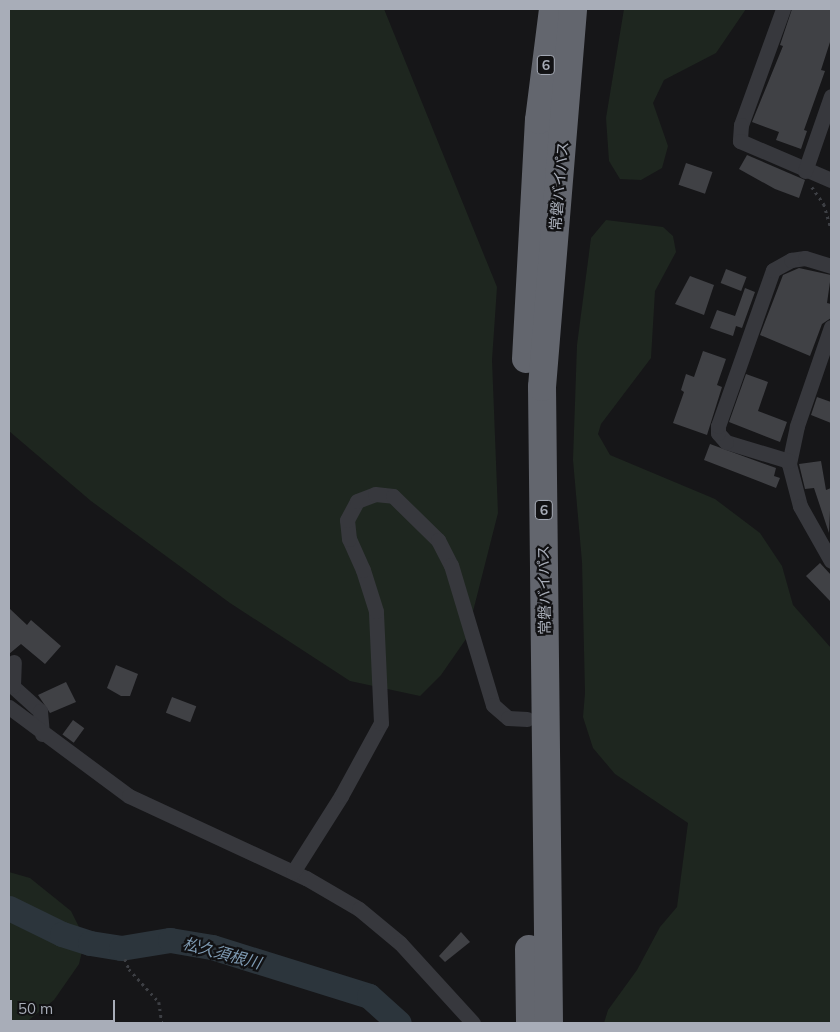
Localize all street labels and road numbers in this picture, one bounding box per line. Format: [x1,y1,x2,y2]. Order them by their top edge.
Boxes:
road number: 6 [536,54,556,76]
street label: 常磐バイパス [546,140,572,232]
road number: 6 [534,498,554,522]
street label: 常磐バイパス [534,545,554,635]

